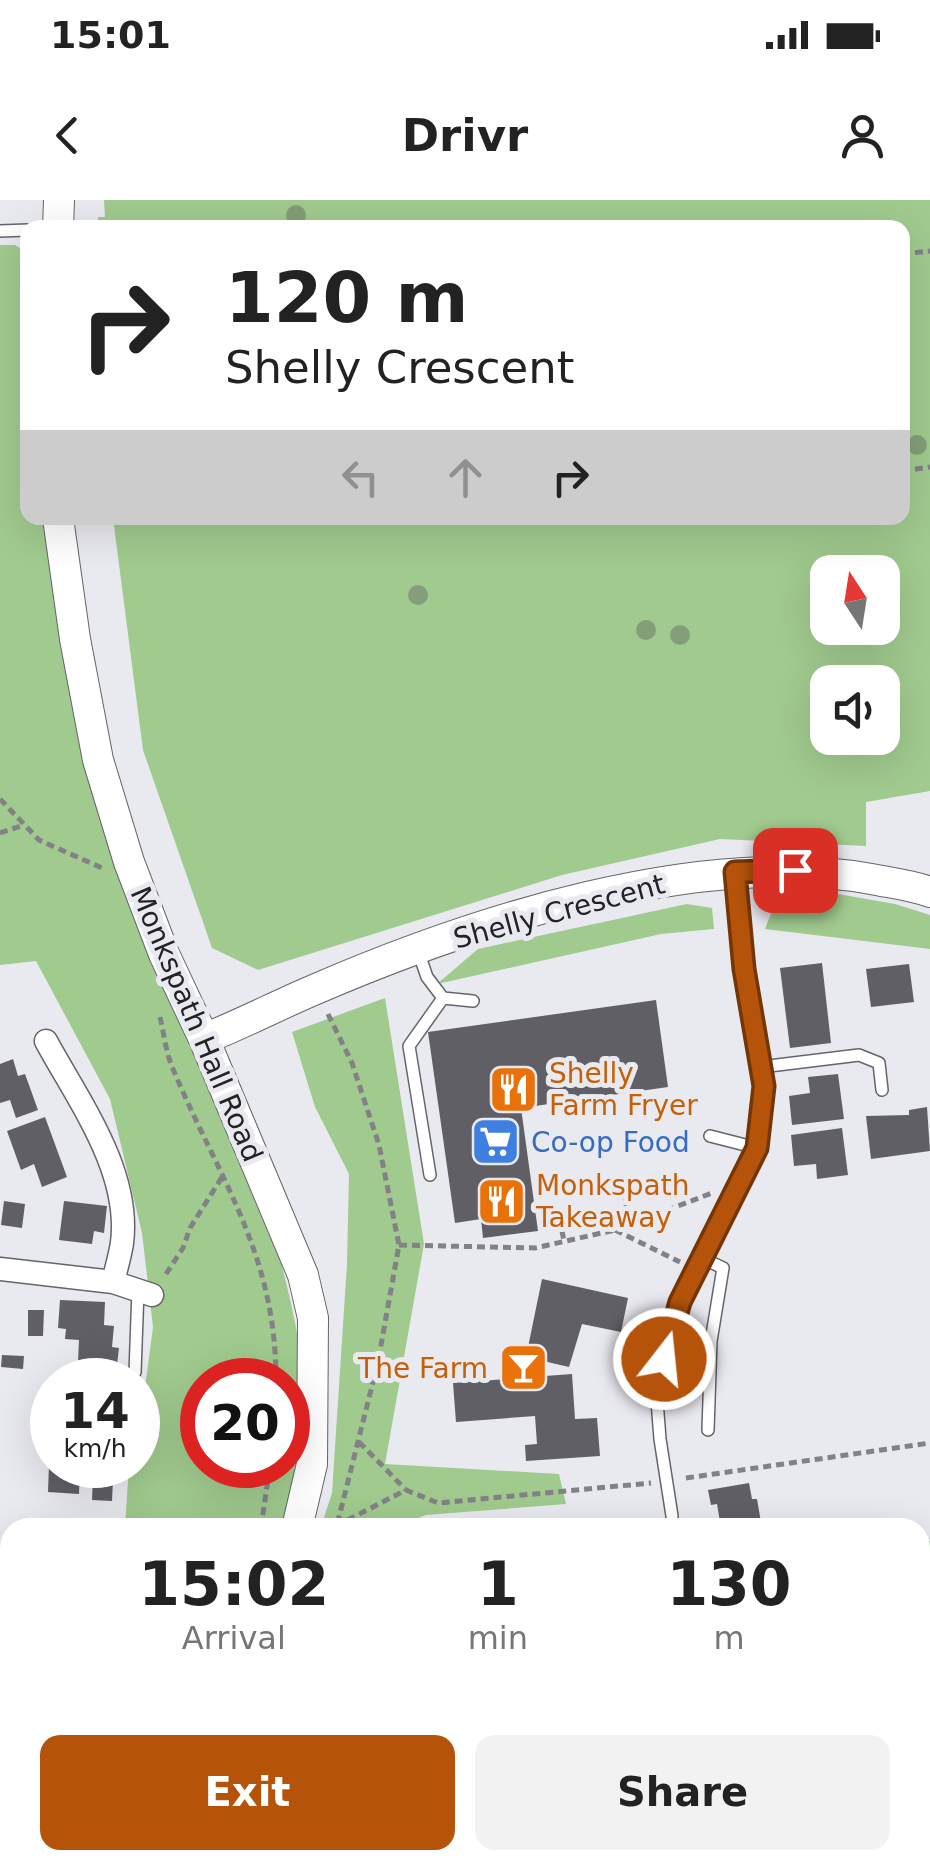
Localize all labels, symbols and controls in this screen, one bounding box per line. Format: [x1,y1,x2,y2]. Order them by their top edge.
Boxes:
text: 15:01 [50,13,171,57]
icon: back [40,108,95,163]
icon: person [835,108,890,163]
text: Drivr [402,109,528,162]
text: 120 m [225,257,468,339]
icon: right [60,260,190,390]
text: Shelly Crescent [225,341,574,394]
icon: left [333,450,388,505]
icon: ahead [438,450,493,505]
icon: right [543,450,598,505]
north arrow [810,555,900,645]
map controls [810,555,900,755]
button: sound [810,665,900,755]
pin [753,828,838,913]
icon: arrive [768,843,823,898]
street label: Shelly Crescent [450,867,668,956]
street label: Monkspath Hall Road [124,882,269,1167]
place label: Shelly Farm Fryer [549,1057,698,1122]
restaurant icon: Shelly Farm Fryer [488,1063,540,1115]
supermarket icon: Co-op Food [470,1116,522,1168]
place label: Co-op Food [531,1126,690,1159]
place label: Monkspath Takeaway [535,1169,690,1234]
restaurant icon: Monkspath Takeaway [475,1175,527,1227]
position arrow [612,1307,716,1411]
bar icon: The Farm [497,1342,549,1394]
place label: The Farm [357,1352,488,1385]
speed limit sign: 20 [180,1358,310,1488]
text: 14 [60,1382,130,1440]
text: km/h [63,1434,127,1463]
text: 15:02 [138,1549,329,1619]
text: 1 [477,1549,519,1619]
text: 130 [666,1549,792,1619]
text: Arrival [182,1619,286,1657]
text: min [468,1619,528,1657]
text: m [713,1619,745,1657]
button: Exit [40,1735,455,1850]
button: Share [475,1735,890,1850]

